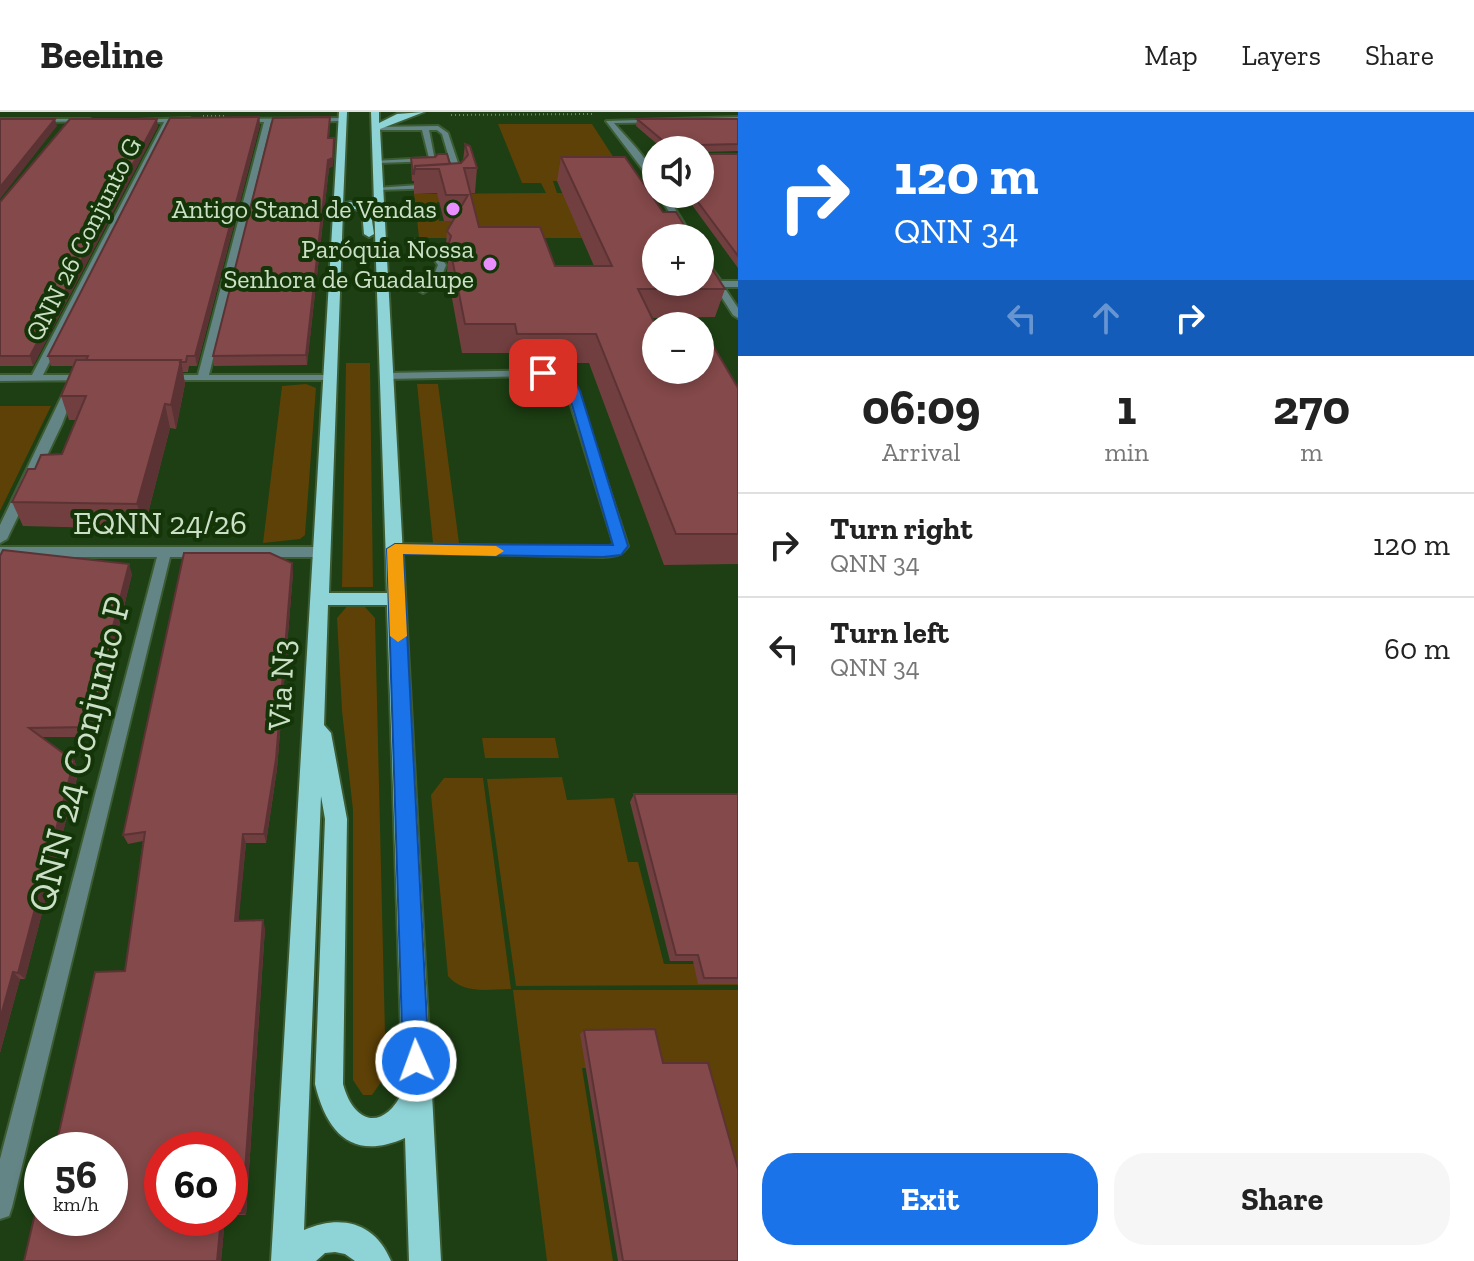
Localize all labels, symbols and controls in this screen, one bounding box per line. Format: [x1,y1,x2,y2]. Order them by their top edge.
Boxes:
text: Beeline [40,32,163,78]
text: Map [1144,39,1198,72]
text: Layers [1242,39,1321,72]
text: Share [1365,39,1434,72]
street label: QNN 26 Conjunto G [18,132,148,346]
map controls [642,136,714,384]
button: sound [642,136,714,208]
text: 120 m [894,141,1038,208]
icon: right [762,144,866,248]
place label: Antigo Stand de Vendas [172,193,437,225]
marker: Antigo Stand de Vendas [444,200,462,218]
text: QNN 34 [894,209,1018,252]
button: + [642,224,714,296]
place label: Paróquia Nossa Senhora de Guadalupe [223,233,474,295]
marker: Paróquia Nossa Senhora de Guadalupe [481,255,499,273]
icon: left [1000,296,1044,340]
icon: ahead [1084,296,1128,340]
icon: right [1168,296,1212,340]
button: − [642,312,714,384]
pin [509,339,577,407]
icon: arrive [521,351,565,395]
text: 06:09 [862,379,981,436]
text: 1 [1117,379,1136,436]
text: 270 [1273,379,1350,436]
text: Arrival [882,436,960,468]
text: min [1104,436,1149,468]
text: m [1300,436,1323,468]
street label: EQNN 24/26 [73,504,247,542]
text: Turn right [830,511,972,547]
icon: right [762,523,806,567]
text: 120 m [1373,527,1450,563]
text: QNN 34 [830,547,920,579]
street label: QNN 24 Conjunto P [18,592,140,916]
text: Turn left [830,615,949,651]
icon: left [762,627,806,671]
text: 60 m [1384,631,1450,667]
street label: Via N3 [260,639,302,732]
text: QNN 34 [830,651,920,683]
position arrow [374,1019,458,1103]
speed limit sign: 60 [144,1132,248,1236]
text: 56 [55,1150,97,1198]
button: Exit [762,1153,1098,1245]
button: Share [1114,1153,1450,1245]
text: km/h [53,1192,99,1216]

